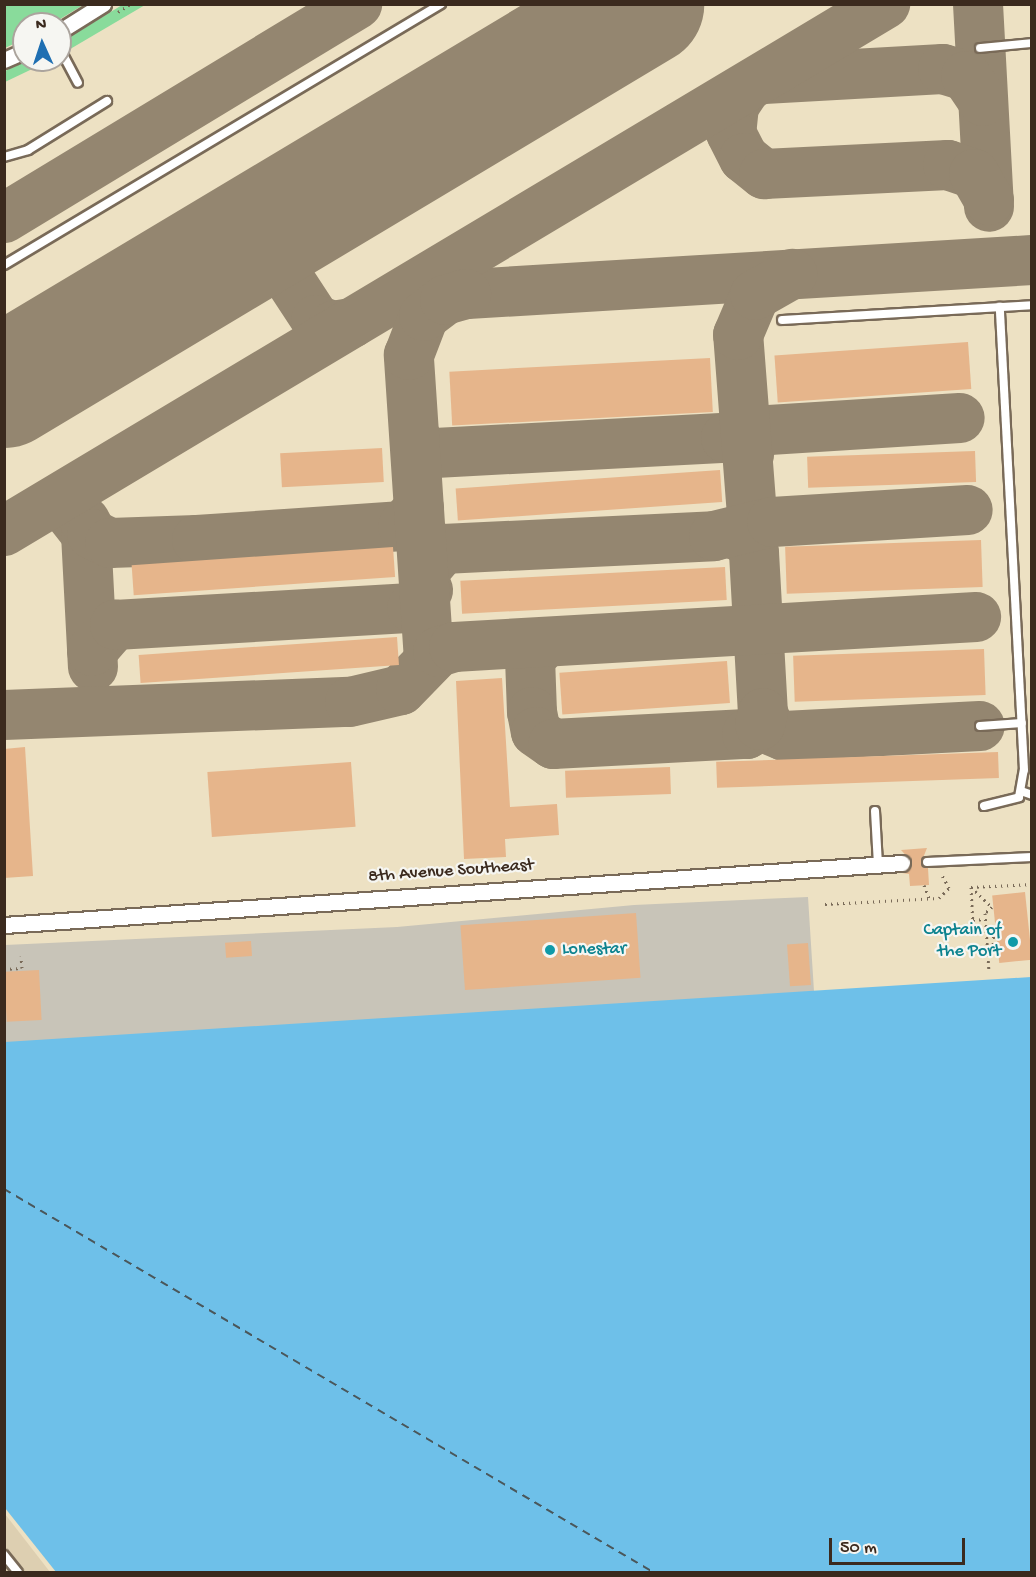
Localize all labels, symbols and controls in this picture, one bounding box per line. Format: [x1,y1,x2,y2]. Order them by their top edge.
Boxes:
north arrow [12,12,72,72]
text: N [35,16,47,35]
street label: 8th Avenue Southeast [367,855,535,889]
place label: Captain of the Port [923,921,1001,964]
marker: Captain of the Port [1006,935,1020,949]
place label: Lonestar [562,939,626,961]
marker: Lonestar [543,943,557,957]
scale bar [832,1526,968,1564]
text: 50 m [840,1538,877,1559]

